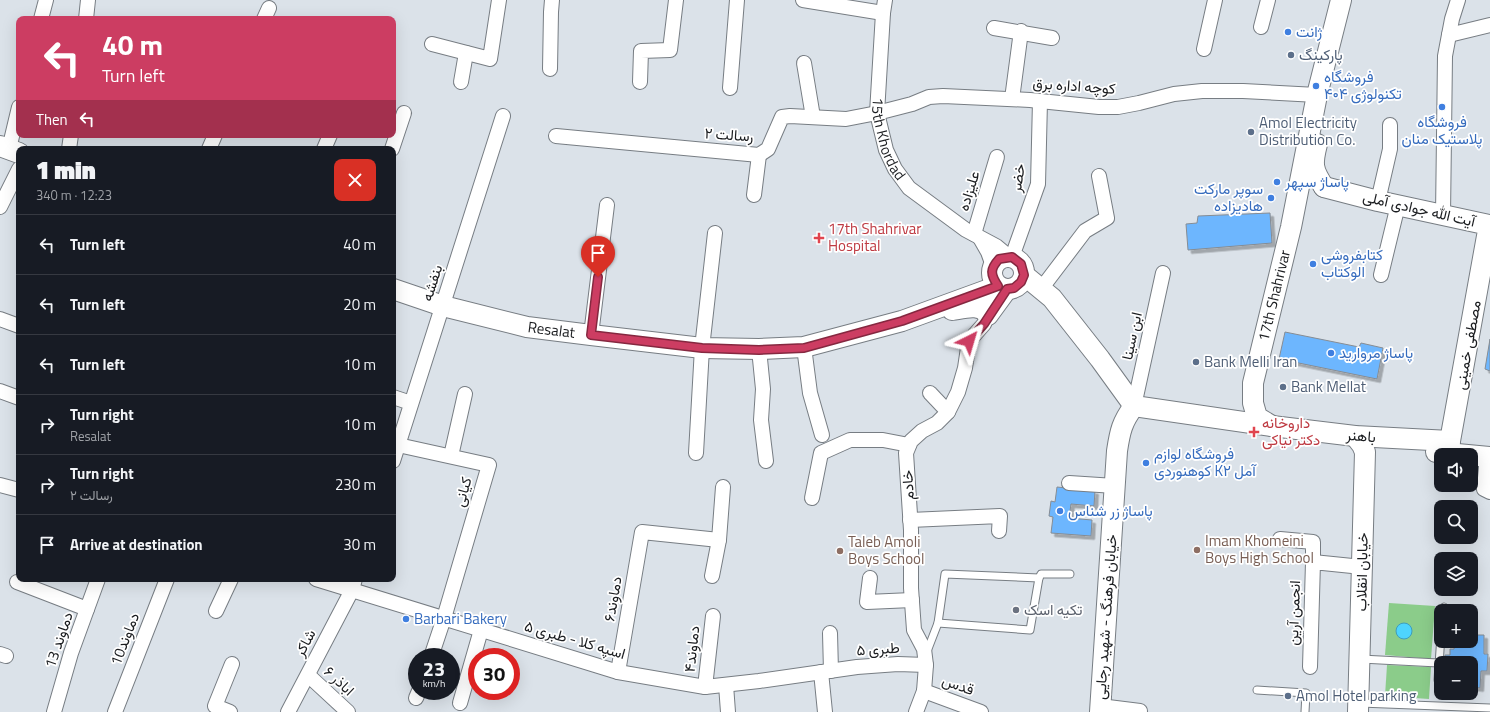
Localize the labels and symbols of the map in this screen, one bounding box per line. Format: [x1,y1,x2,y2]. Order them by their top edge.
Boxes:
place label: ژانت [1296,20,1323,43]
marker: ژانت [1283,27,1293,37]
place label: پارکینگ [1299,43,1343,66]
marker: پارکینگ [1286,50,1296,60]
place label: فروشگاه تکنولوژی ۴۰۴ [1324,65,1402,105]
street label: کوچه اداره برق [1032,71,1117,100]
marker: فروشگاه تکنولوژی ۴۰۴ [1311,81,1321,91]
street label: 15th Khordad [866,97,912,185]
marker: فروشگاه پلاستیک منان [1437,102,1447,112]
place label: فروشگاه پلاستیک منان [1402,110,1482,150]
place label: Amol Electricity Distribution Co. [1259,111,1357,151]
street label: رسالت ۲ [704,121,754,148]
marker: Amol Electricity Distribution Co. [1246,127,1256,137]
street label: خضر [1004,162,1031,195]
street label: علیزاده [952,168,986,214]
place label: پاساژ سپهر [1284,170,1349,193]
place label: سوپر مارکت هادیزاده [1194,177,1263,217]
marker: پاساژ سپهر [1272,177,1282,187]
street label: آیت الله جوادی آملی [1361,184,1479,233]
marker: سوپر مارکت هادیزاده [1266,193,1276,203]
place label: 17th Shahrivar Hospital [828,217,921,257]
marker: 17th Shahrivar Hospital [813,232,825,244]
pin [581,236,615,277]
place label: کتابفروشی الوکتاب [1321,243,1383,283]
street label: 17th Shahrivar [1252,247,1296,344]
marker: کتابفروشی الوکتاب [1308,259,1318,269]
street label: بنفشه [415,262,448,304]
street label: مصطفی خمینی [1448,298,1487,391]
street label: ابن سینا [1115,310,1148,362]
street label: Resalat [527,315,577,344]
position arrow [948,320,990,362]
place label: پاساژ مروارید [1339,341,1413,364]
marker: پاساژ مروارید [1326,348,1336,358]
place label: Bank Melli Iran [1204,350,1297,373]
marker: Bank Melli Iran [1191,357,1201,367]
place label: Bank Mellat [1291,375,1367,398]
marker: Bank Mellat [1278,382,1288,392]
place label: داروخانه دکتر نیاکی [1262,411,1320,451]
street label: باهنر [1344,423,1377,448]
marker: داروخانه دکتر نیاکی [1249,427,1259,437]
place label: فروشگاه لوازم کوهنوردی K۲ آمل [1154,442,1257,482]
marker: فروشگاه لوازم کوهنوردی K۲ آمل [1141,458,1151,468]
street label: خادم [895,469,920,501]
street label: کیانی [447,474,478,509]
place label: پاساژ زر شناس [1068,499,1153,522]
marker: پاساژ زر شناس [1055,506,1065,516]
place label: Imam Khomeini Boys High School [1205,529,1314,569]
place label: Taleb Amoli Boys School [848,530,924,570]
street label: خیابان انقلاب [1349,532,1374,611]
street label: خیابان فرهنگ - شهید رجایی [1088,533,1123,701]
marker: Imam Khomeini Boys High School [1192,545,1202,555]
marker: Taleb Amoli Boys School [835,546,845,556]
street label: دماوند۶ [597,575,628,623]
street label: انجمن آرین [1281,580,1306,646]
place label: تکیه اسک [1024,598,1083,621]
marker: تکیه اسک [1011,605,1021,615]
place label: Barbari Bakery [414,607,507,630]
street label: دماوند 13 [38,609,79,671]
street label: دماوند10 [104,609,145,669]
marker: Barbari Bakery [401,614,411,624]
street label: اسپه کلا - طبری ۵ [522,614,628,665]
street label: شاکر [287,625,321,662]
street label: دماوند۴ [678,625,705,673]
street label: طبری ۵ [855,635,901,661]
speed limit sign: 30 [468,648,520,700]
street label: اباذر ۶ [319,660,360,701]
street label: قدس [939,668,978,701]
place label: Amol Hotel parking [1296,684,1417,707]
marker: Amol Hotel parking [1283,691,1293,701]

